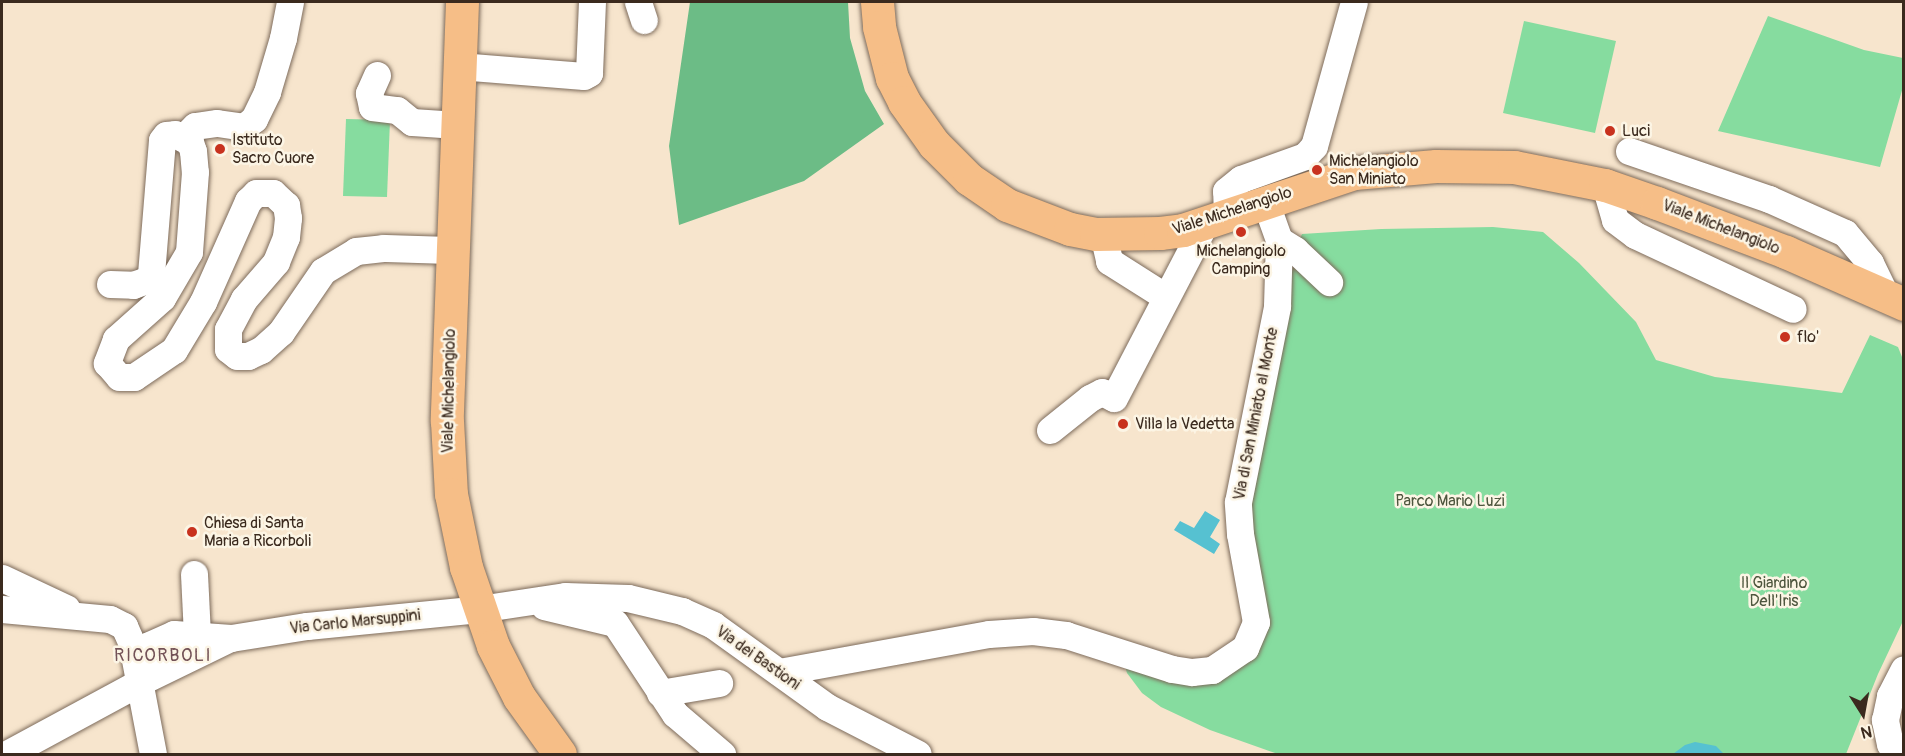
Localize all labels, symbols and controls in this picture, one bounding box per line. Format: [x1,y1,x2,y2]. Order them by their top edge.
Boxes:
place label: Luci [1622,121,1650,141]
marker: Luci [1603,124,1617,138]
place label: Istituto Sacro Cuore [232,130,314,168]
marker: Istituto Sacro Cuore [213,142,227,156]
place label: Michelangiolo San Miniato [1329,151,1419,189]
marker: Michelangiolo San Miniato [1310,163,1324,177]
street label: Viale Michelangiolo [1170,183,1294,239]
street label: Viale Michelangiolo [1659,196,1783,258]
marker: Michelangiolo Camping [1234,225,1248,239]
place label: Michelangiolo Camping [1196,241,1286,279]
street label: Via di San Miniato al Monte [1230,326,1282,502]
place label: flo' [1797,327,1819,347]
street label: Viale Michelangiolo [438,329,460,453]
marker: flo' [1778,330,1792,344]
place label: Villa la Vedetta [1135,414,1234,434]
marker: Villa la Vedetta [1116,417,1130,431]
park label: Parco Mario Luzi [1395,491,1505,511]
place label: Chiesa di Santa Maria a Ricorboli [204,513,311,551]
marker: Chiesa di Santa Maria a Ricorboli [185,525,199,539]
park label: Il Giardino Dell'Iris [1741,573,1807,611]
street label: Via Carlo Marsuppini [289,606,421,638]
street label: Via dei Bastioni [712,622,804,694]
district label: RICORBOLI [114,645,212,667]
north arrow [1833,684,1893,744]
text: N [1859,721,1874,743]

